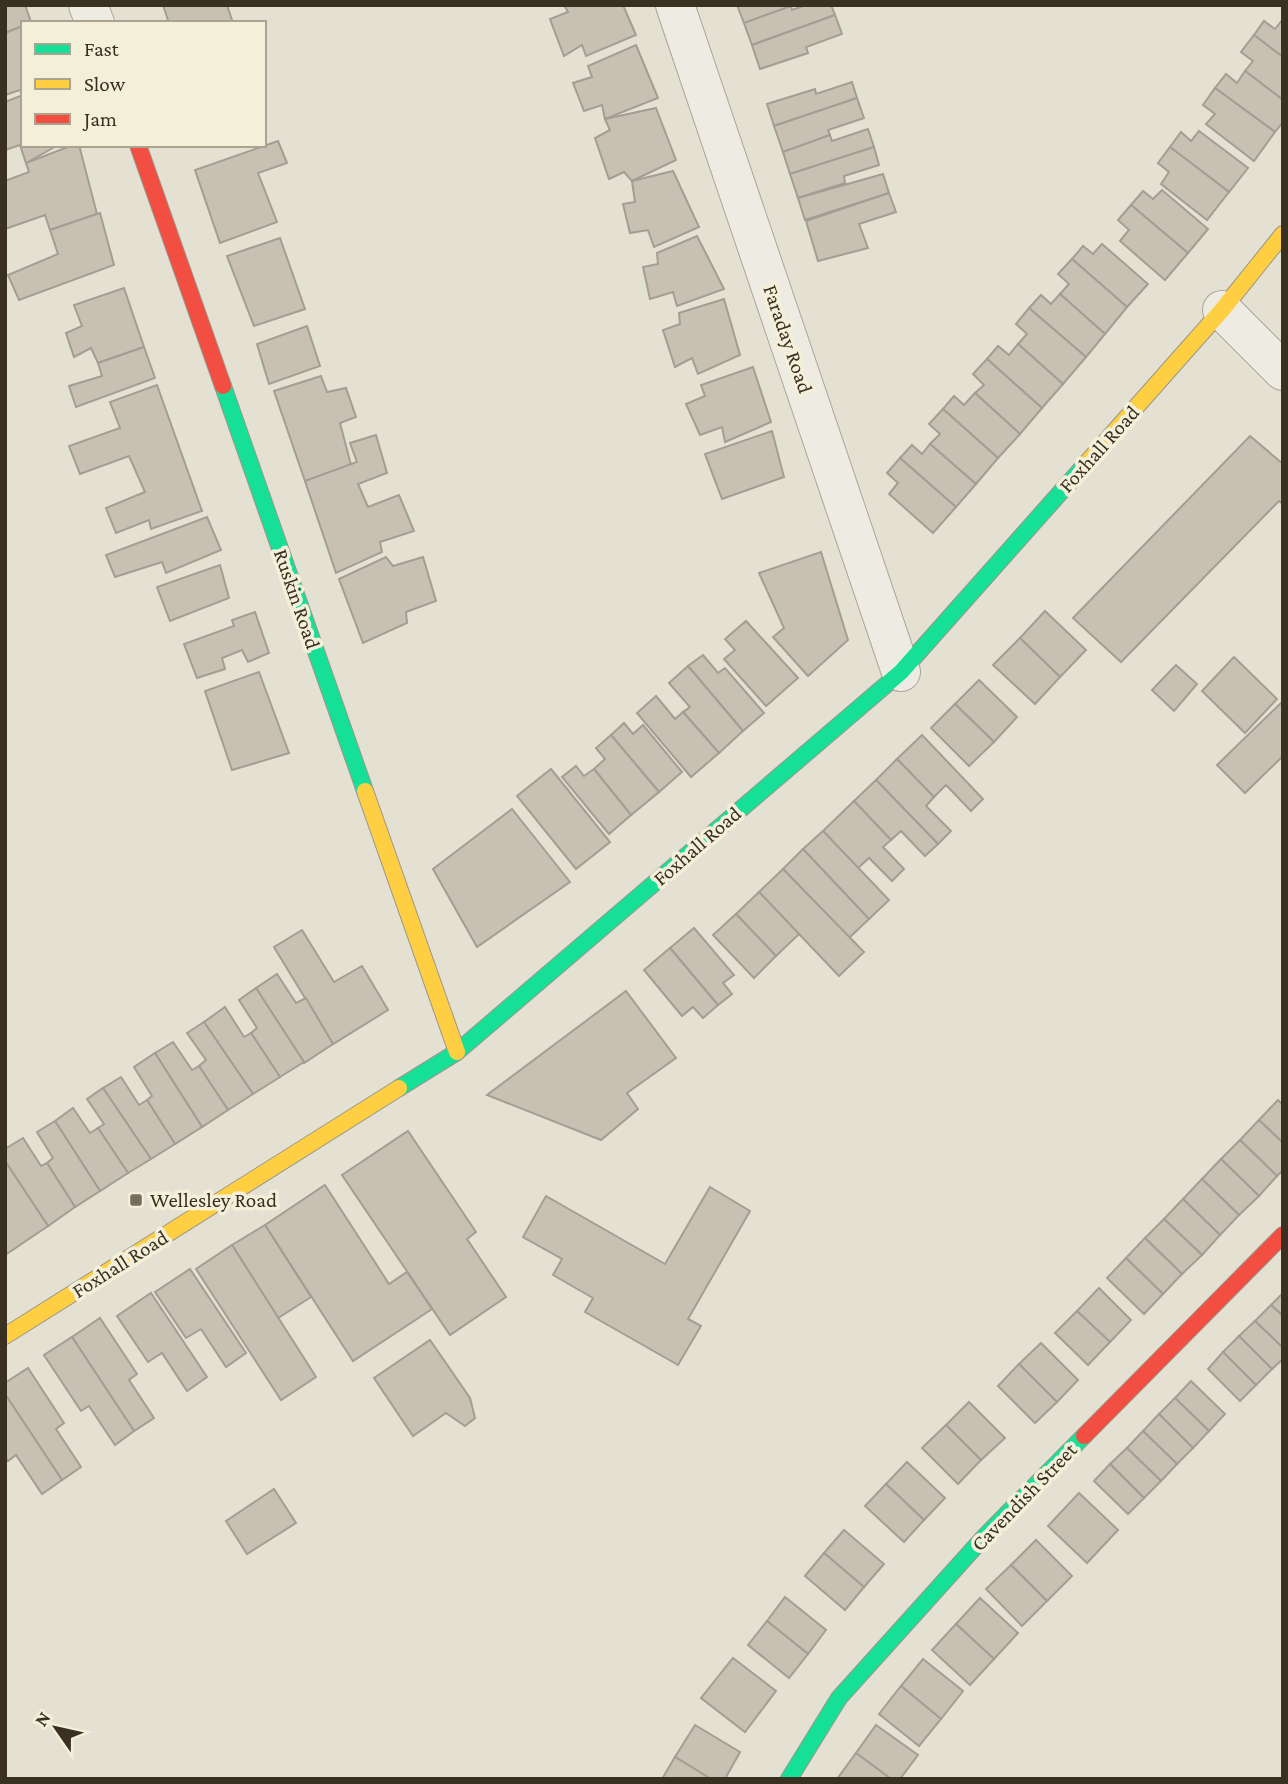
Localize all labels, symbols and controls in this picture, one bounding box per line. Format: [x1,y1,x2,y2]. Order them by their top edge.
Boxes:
legend [21,21,266,147]
text: Fast [84,37,120,61]
text: Slow [84,72,126,96]
text: Jam [82,107,117,131]
street label: Faraday Road [758,282,818,396]
street label: Foxhall Road [1054,401,1144,497]
street label: Ruskin Road [269,546,325,652]
street label: Foxhall Road [648,801,746,891]
place label: Wellesley Road [150,1188,277,1212]
marker: Wellesley Road [128,1192,144,1208]
street label: Foxhall Road [68,1225,172,1303]
street label: Cavendish Street [966,1437,1082,1556]
north arrow [21,1693,91,1763]
text: N [30,1707,55,1730]

